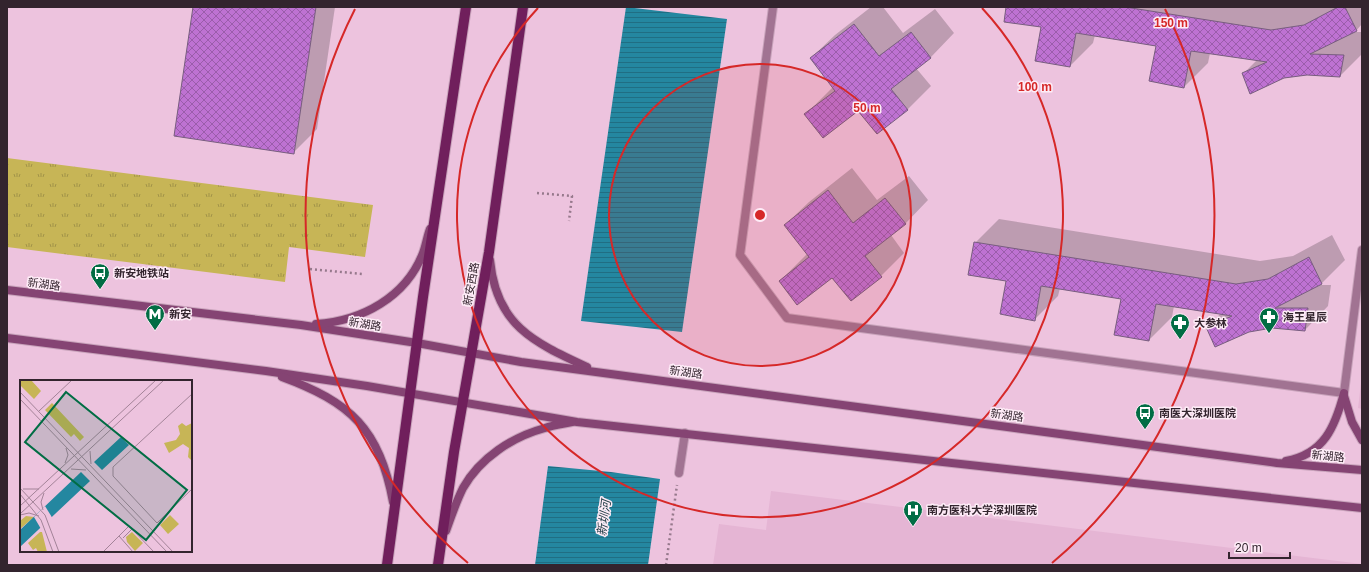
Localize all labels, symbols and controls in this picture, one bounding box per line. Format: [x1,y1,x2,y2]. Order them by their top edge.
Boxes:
text: 150 m [1154,16,1188,30]
text: 100 m [1018,80,1052,94]
text: 50 m [853,101,881,115]
centre of rings [753,208,767,222]
street label: 新安西路 [461,261,481,307]
bus stop icon: 新安地铁站 [89,262,111,290]
place label: 新安地铁站 [114,267,169,279]
street label: 新湖路 [27,276,61,292]
metro station icon: 新安 [144,303,166,331]
pharmacy icon: 海王星辰 [1258,306,1280,334]
place label: 新安 [169,308,191,320]
place label: 海王星辰 [1283,311,1327,323]
pharmacy icon: 大参林 [1169,312,1191,340]
street label: 新湖路 [348,315,382,333]
place label: 大参林 [1194,317,1227,329]
street label: 新湖路 [669,364,703,380]
inset map [20,380,192,552]
bus stop icon: 南医大深圳医院 [1134,402,1156,430]
street label: 新湖路 [990,407,1024,423]
place label: 南医大深圳医院 [1159,407,1236,419]
street label: 新湖路 [1311,449,1345,463]
water label: 新圳河 [595,497,614,537]
hospital icon: 南方医科大学深圳医院 [902,499,924,527]
place label: 南方医科大学深圳医院 [927,504,1037,516]
scale bar [1229,534,1290,560]
text: 20 m [1235,541,1262,555]

